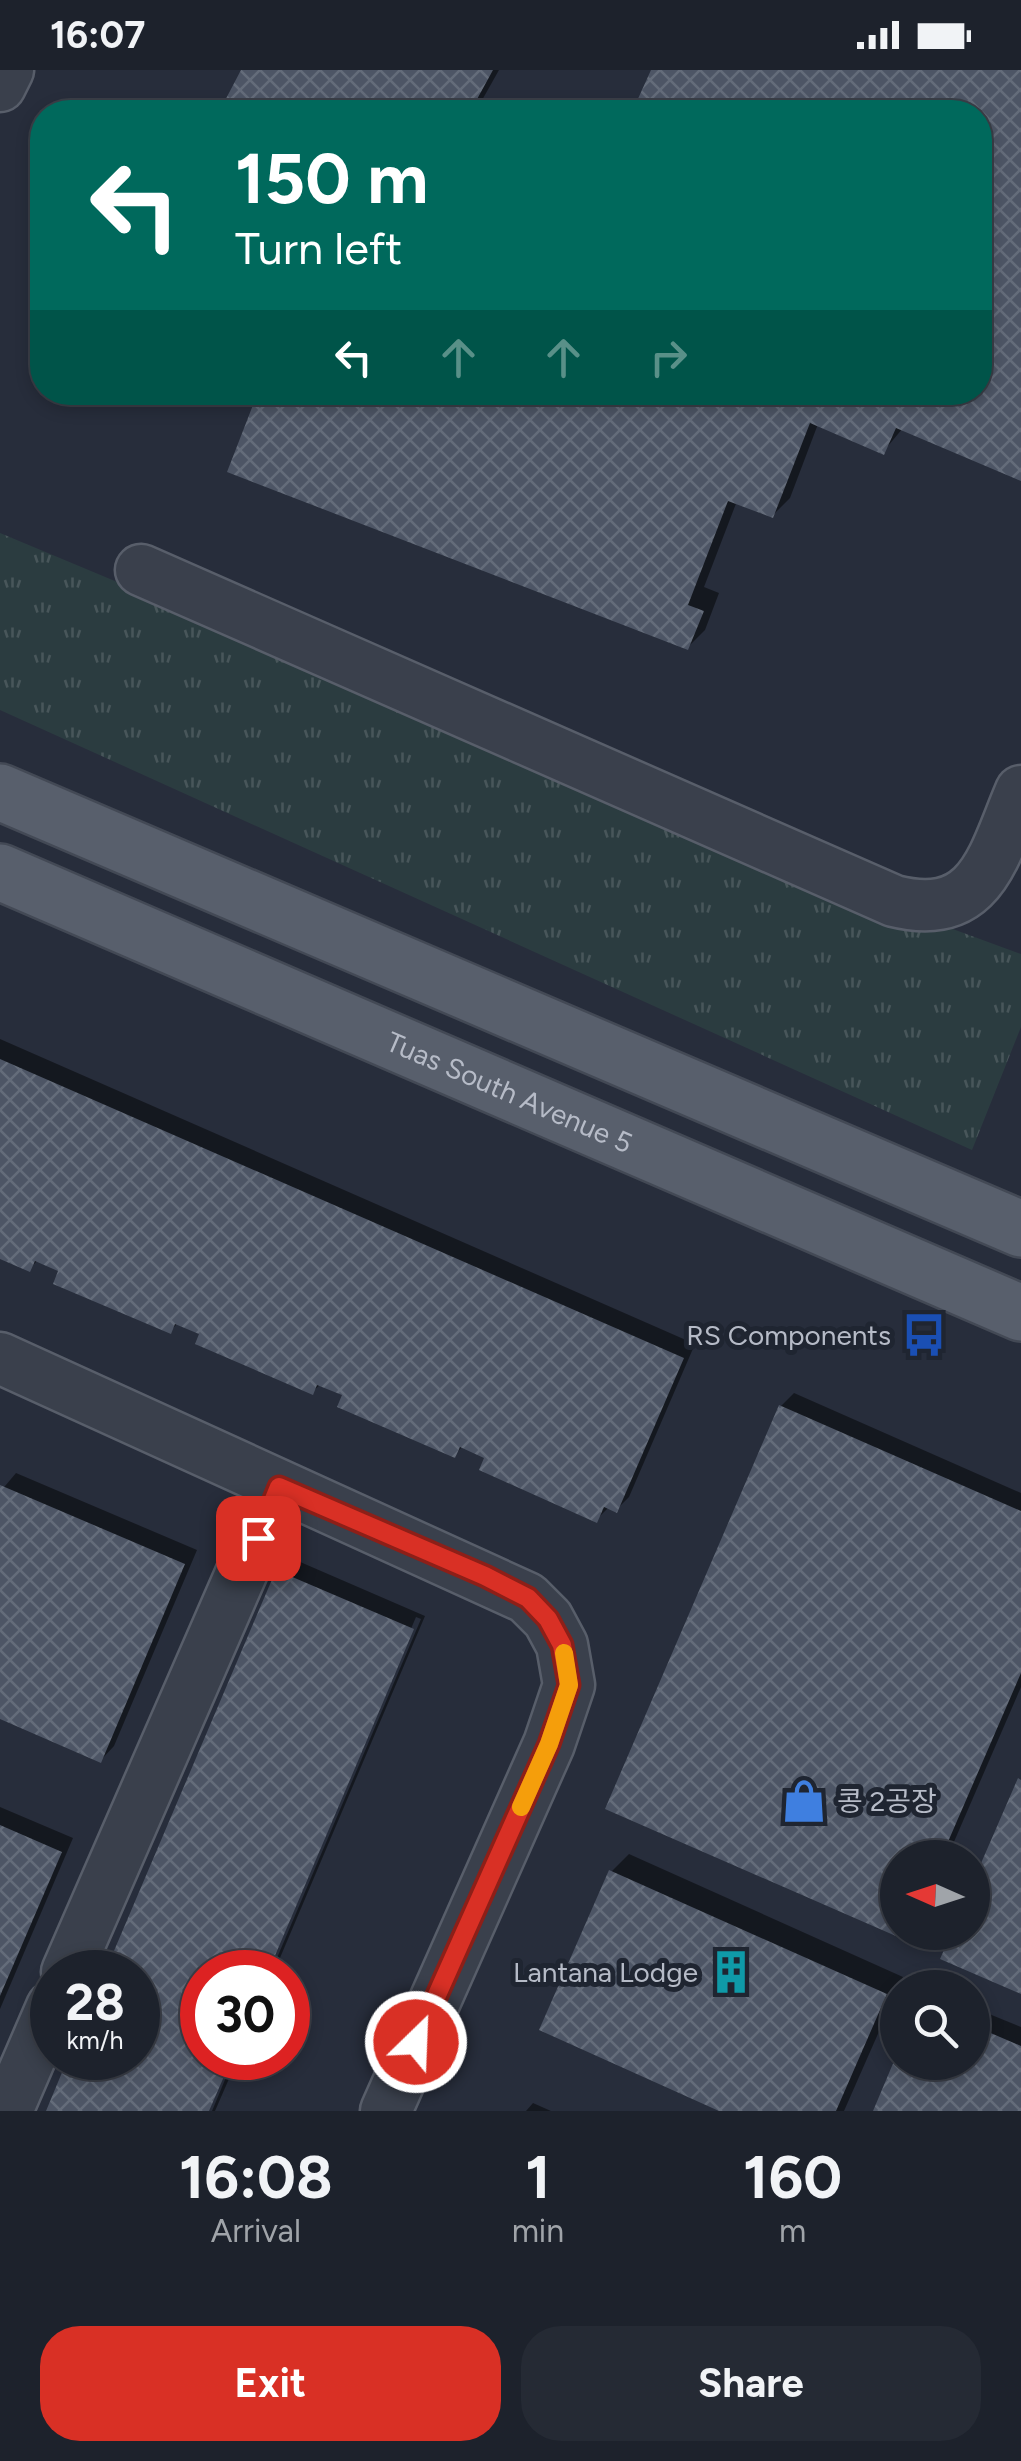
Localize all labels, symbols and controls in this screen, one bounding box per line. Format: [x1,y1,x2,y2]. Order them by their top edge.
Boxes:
text: 16:07 [50,12,145,58]
text: 150 m [235,136,428,221]
icon: left [70,140,200,270]
text: Turn left [235,221,402,275]
icon: left [326,330,381,385]
icon: ahead [431,330,486,385]
icon: ahead [536,330,591,385]
icon: right [641,330,696,385]
street label: Tuas South Avenue 5 [382,1024,637,1160]
bus stop icon: RS Components [900,1311,948,1359]
place label: RS Components [686,1318,891,1352]
pin [216,1496,301,1581]
icon: arrive [231,1511,286,1566]
shop icon: 콩 2공장 [780,1777,828,1825]
place label: 콩 2공장 [837,1784,937,1818]
north arrow [880,1840,990,1950]
map controls [880,1840,990,2080]
building icon: Lantana Lodge [707,1948,755,1996]
speed limit sign: 30 [180,1950,310,2080]
place label: Lantana Lodge [513,1955,698,1989]
button: search [880,1970,990,2080]
text: 28 [65,1972,125,2033]
position arrow [364,1990,468,2094]
text: km/h [66,2025,124,2055]
text: 16:08 [179,2141,333,2213]
text: 1 [525,2141,551,2213]
text: 160 [743,2141,842,2213]
text: Arrival [211,2212,301,2250]
text: min [512,2212,564,2250]
text: m [779,2212,806,2250]
button: Exit [40,2326,501,2441]
button: Share [521,2326,981,2441]

